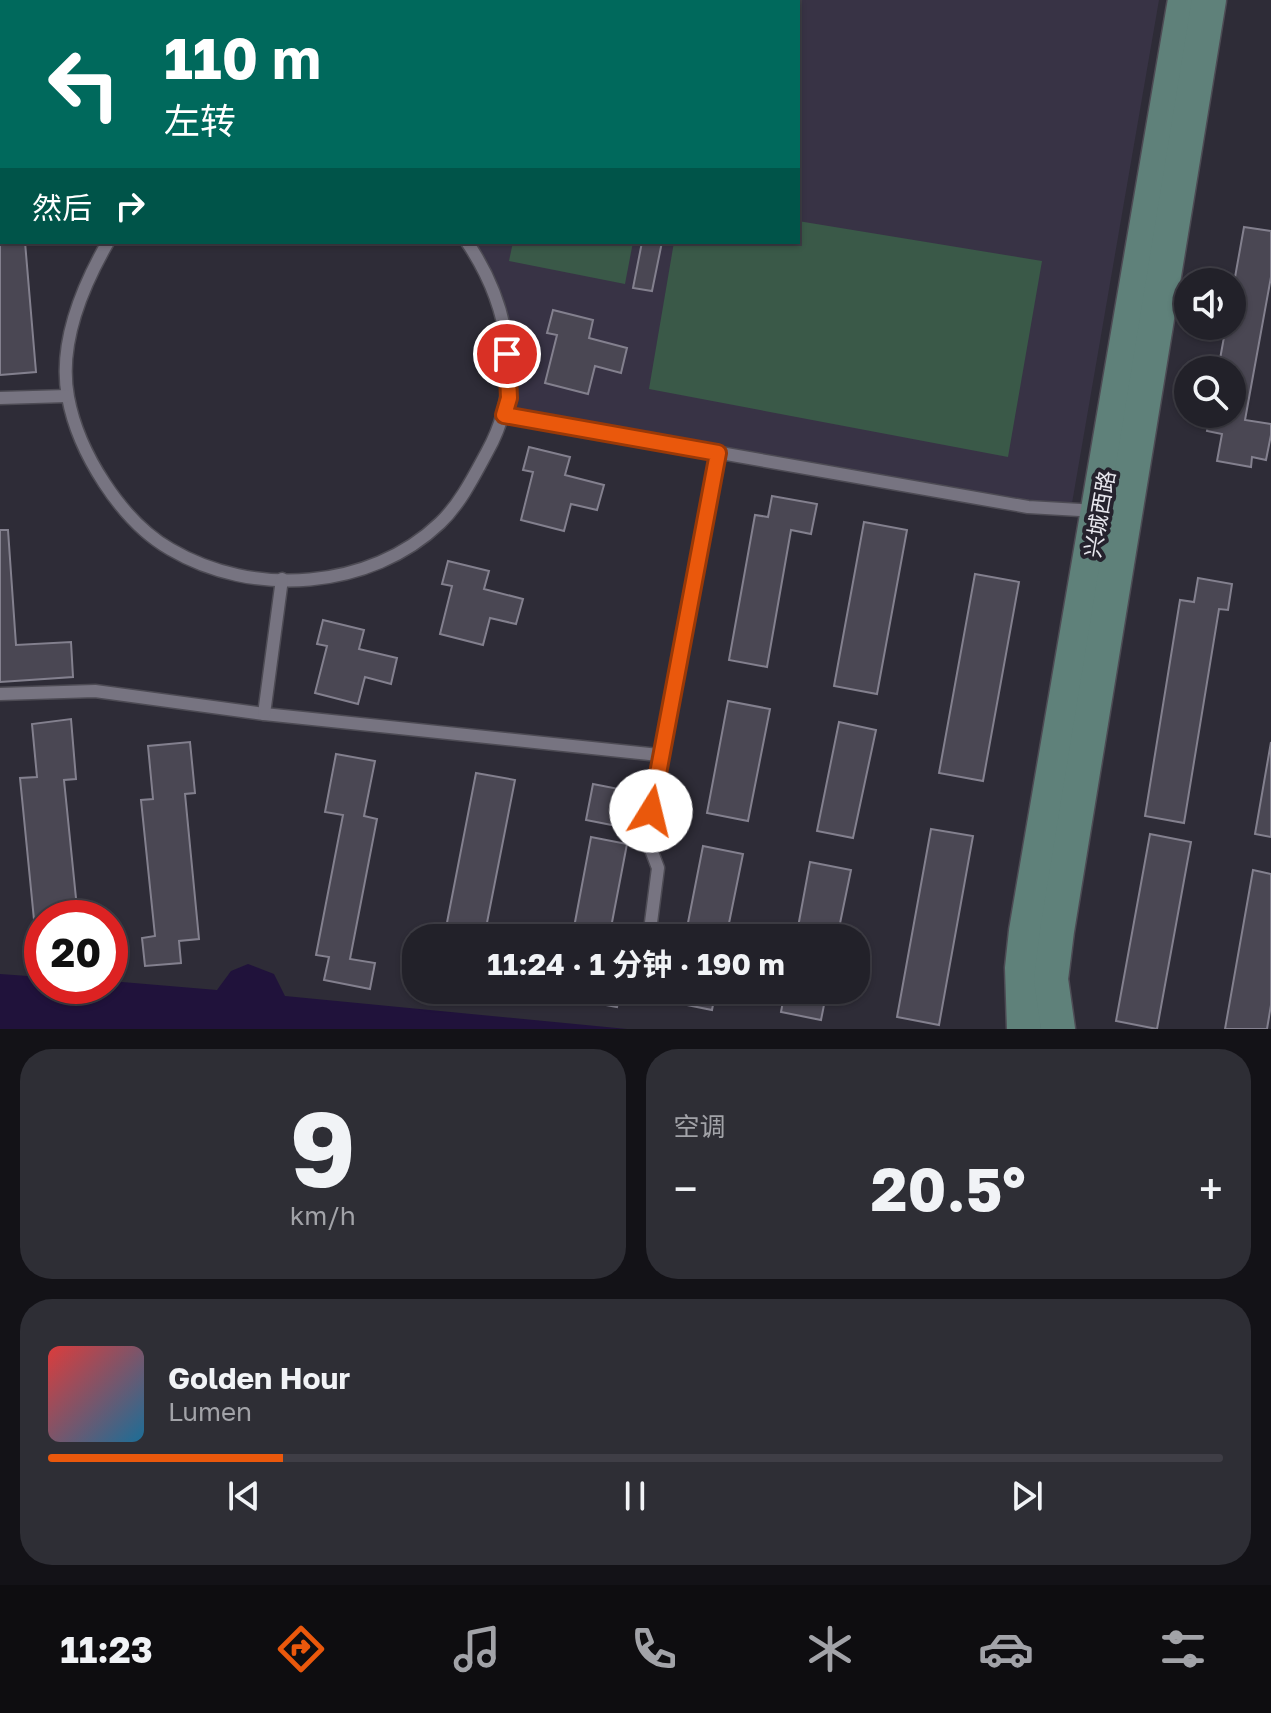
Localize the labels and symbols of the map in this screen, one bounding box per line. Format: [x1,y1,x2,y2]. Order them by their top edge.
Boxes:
pin [473,320,541,388]
street label: 兴城西路 [1078,468,1120,560]
position arrow [609,769,693,853]
speed limit sign: 20 [24,900,128,1004]

